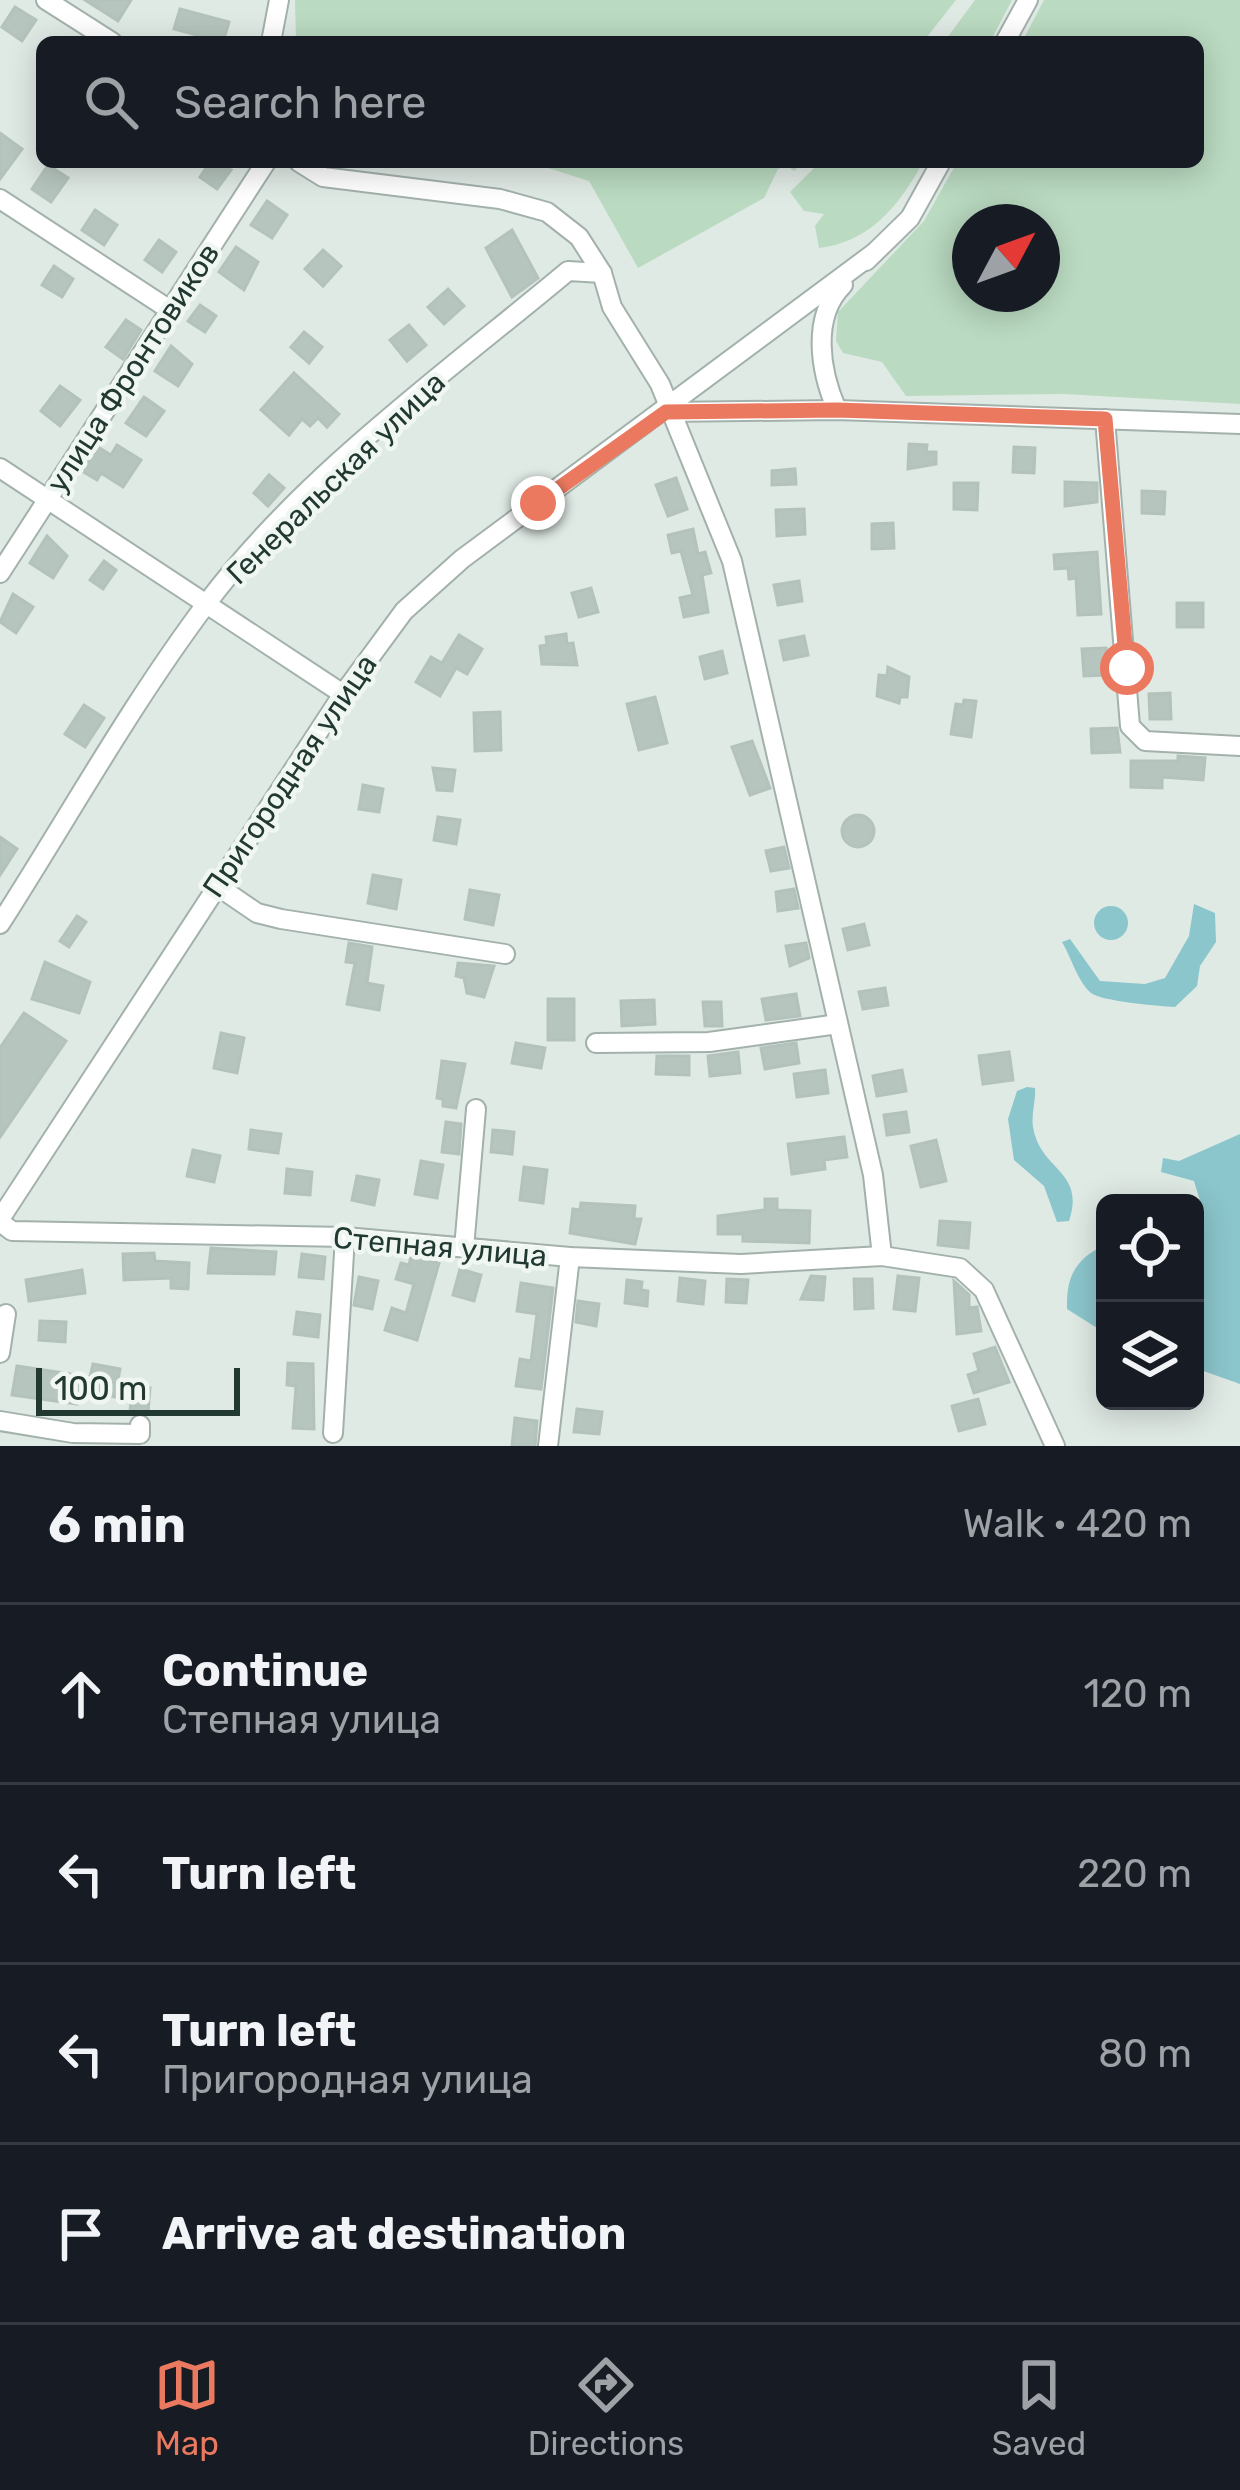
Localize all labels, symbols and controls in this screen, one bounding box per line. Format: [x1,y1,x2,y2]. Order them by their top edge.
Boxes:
search box [36,36,1204,168]
icon: search [78,69,144,135]
text: Search here [174,76,426,129]
north arrow [952,204,1060,312]
street label: улица Фронтовиков [39,237,227,499]
street label: Генеральская улица [219,364,453,592]
route end [511,476,565,530]
route start [1100,641,1154,695]
street label: Пригородная улица [195,648,385,904]
map controls [1096,1194,1204,1410]
button: locate [1096,1194,1204,1302]
street label: Степная улица [331,1220,549,1274]
button: layers [1096,1302,1204,1410]
scale bar [36,1362,240,1415]
text: 100 m [54,1369,147,1408]
text: 6 min [48,1494,186,1555]
text: Walk · 420 m [963,1501,1192,1547]
text: Continue [162,1644,368,1697]
icon: ahead [48,1661,114,1727]
text: 120 m [1083,1671,1192,1717]
text: Степная улица [162,1697,441,1743]
icon: left [48,1841,114,1907]
text: Turn left [162,1847,356,1900]
text: 220 m [1077,1851,1192,1897]
text: Turn left [162,2004,356,2057]
icon: left [48,2021,114,2087]
text: 80 m [1098,2031,1192,2077]
text: Пригородная улица [162,2057,533,2103]
icon: arrive [48,2201,114,2267]
text: Arrive at destination [162,2207,627,2260]
tab: Map [154,2352,220,2463]
tab: Directions [528,2352,684,2463]
tab: Saved [992,2352,1086,2463]

